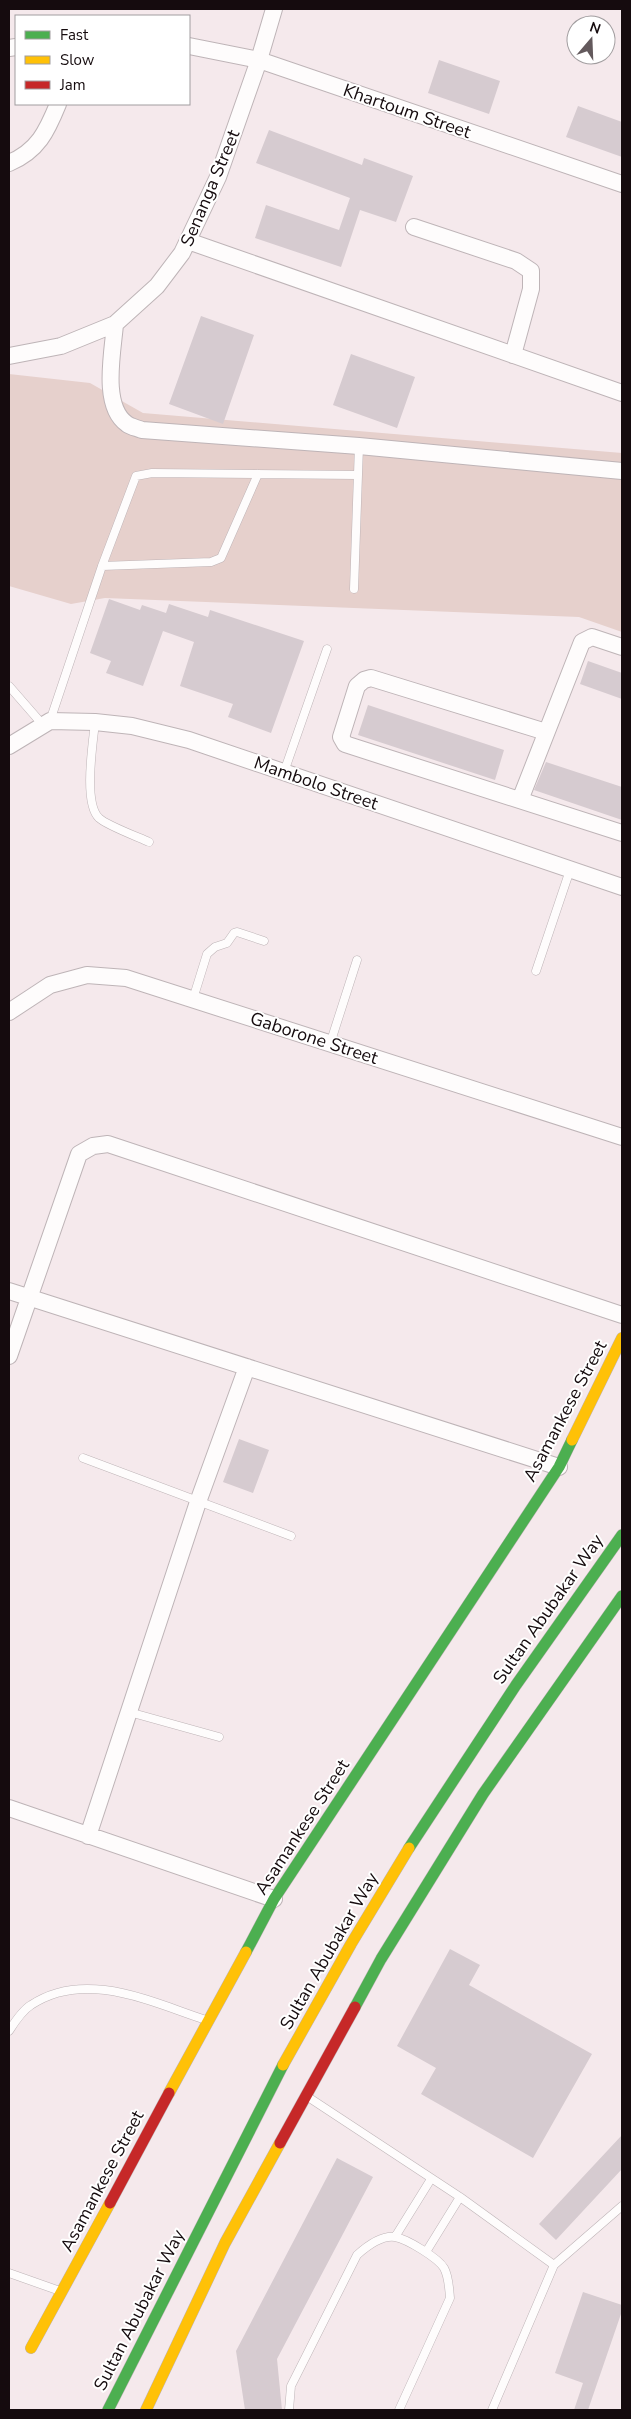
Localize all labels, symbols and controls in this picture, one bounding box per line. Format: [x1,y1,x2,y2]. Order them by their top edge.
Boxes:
legend [15,15,190,105]
north arrow [566,15,616,65]
text: N [587,17,603,39]
text: Fast [60,25,89,45]
text: Slow [60,50,95,70]
text: Jam [59,75,86,95]
street label: Khartoum Street [340,78,475,144]
street label: Senanga Street [175,125,246,250]
street label: Mambolo Street [251,751,382,816]
street label: Gaborone Street [247,1006,382,1070]
street label: Asamankese Street [518,1336,613,1486]
street label: Sultan Abubakar Way [487,1529,609,1689]
street label: Asamankese Street [249,1754,355,1899]
street label: Sultan Abubakar Way [274,1867,384,2034]
street label: Asamankese Street [55,2106,150,2256]
street label: Sultan Abubakar Way [88,2225,190,2395]

